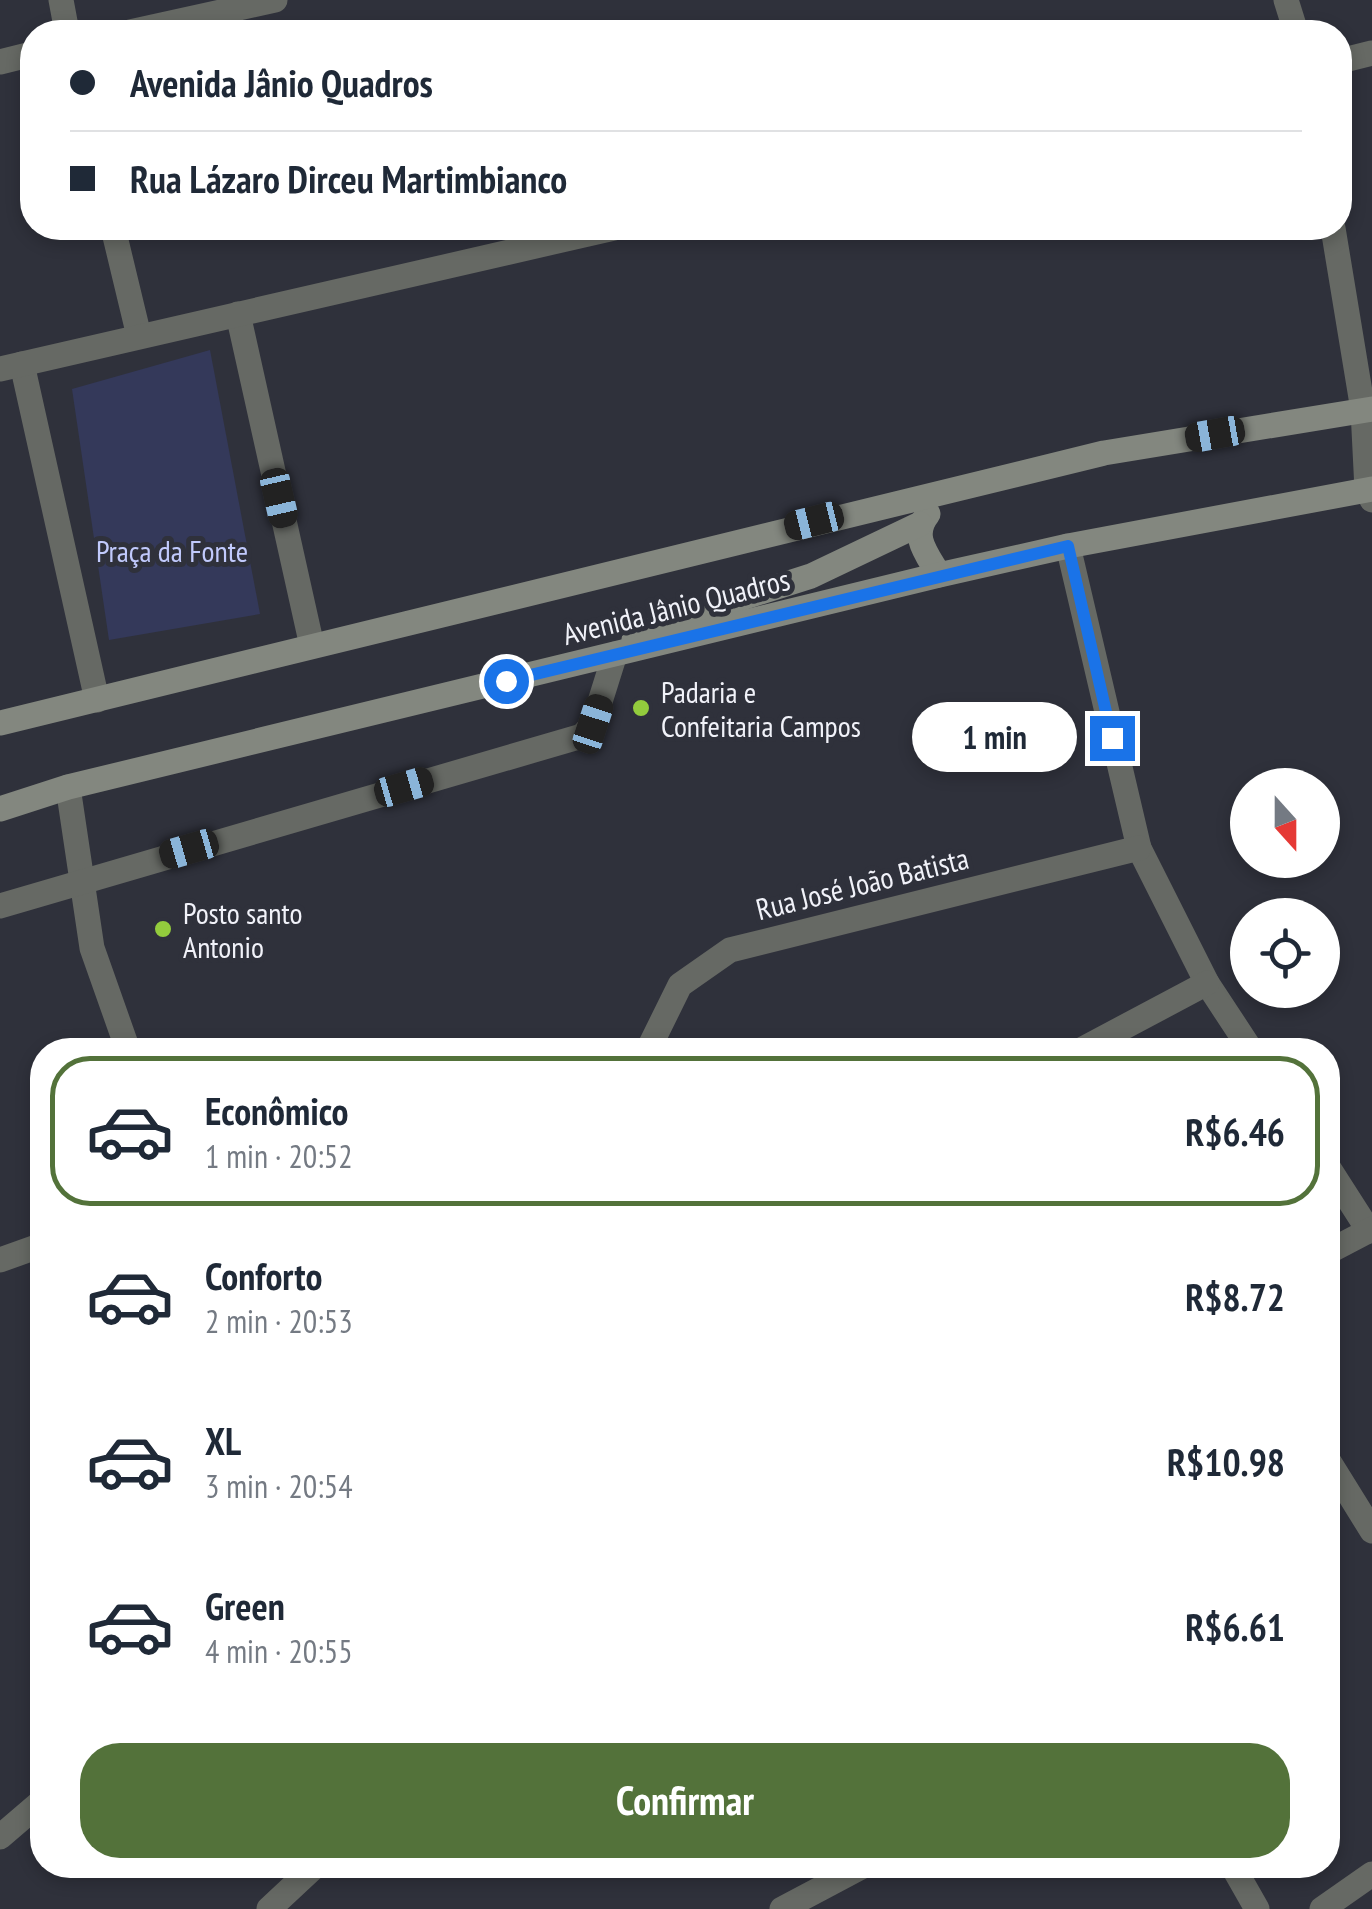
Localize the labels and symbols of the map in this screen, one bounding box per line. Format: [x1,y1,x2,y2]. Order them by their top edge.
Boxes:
car [1183,414,1247,454]
car [258,465,300,531]
car [781,499,847,543]
park label: Praça da Fonte [96,531,248,570]
street label: Avenida Jânio Quadros [559,559,793,653]
route start [484,659,529,704]
place label: Padaria e Confeitaria Campos [661,672,861,745]
car [569,691,617,757]
marker: Padaria e Confeitaria Campos [630,697,652,719]
callout: 1 min [912,703,1077,773]
route end [1090,716,1135,761]
car [371,764,437,810]
north arrow [1230,768,1340,878]
car [156,826,222,872]
street label: Rua José João Batista [752,838,972,928]
place label: Posto santo Antonio [183,893,302,966]
marker: Posto santo Antonio [152,918,174,940]

